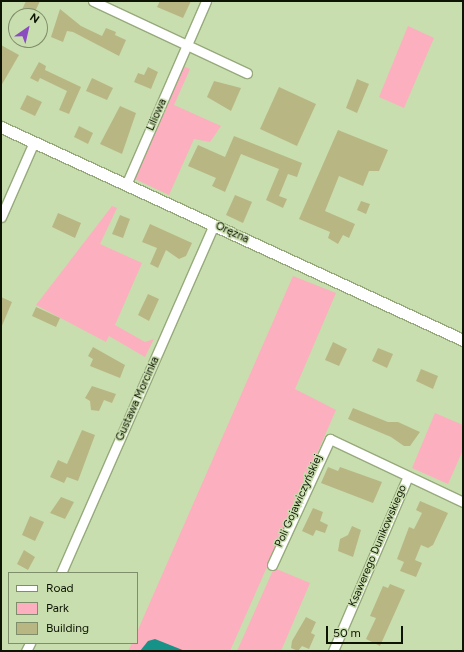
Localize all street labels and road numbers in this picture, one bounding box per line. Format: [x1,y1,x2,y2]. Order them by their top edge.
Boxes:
street label: Liliowa [144,97,170,133]
street label: Orężna [213,220,251,246]
street label: Gustawa Morcinka [113,355,163,443]
street label: Poli Gojawiczyńskiej [273,453,325,549]
street label: Ksawerego Dunikowskiego [346,483,410,609]

